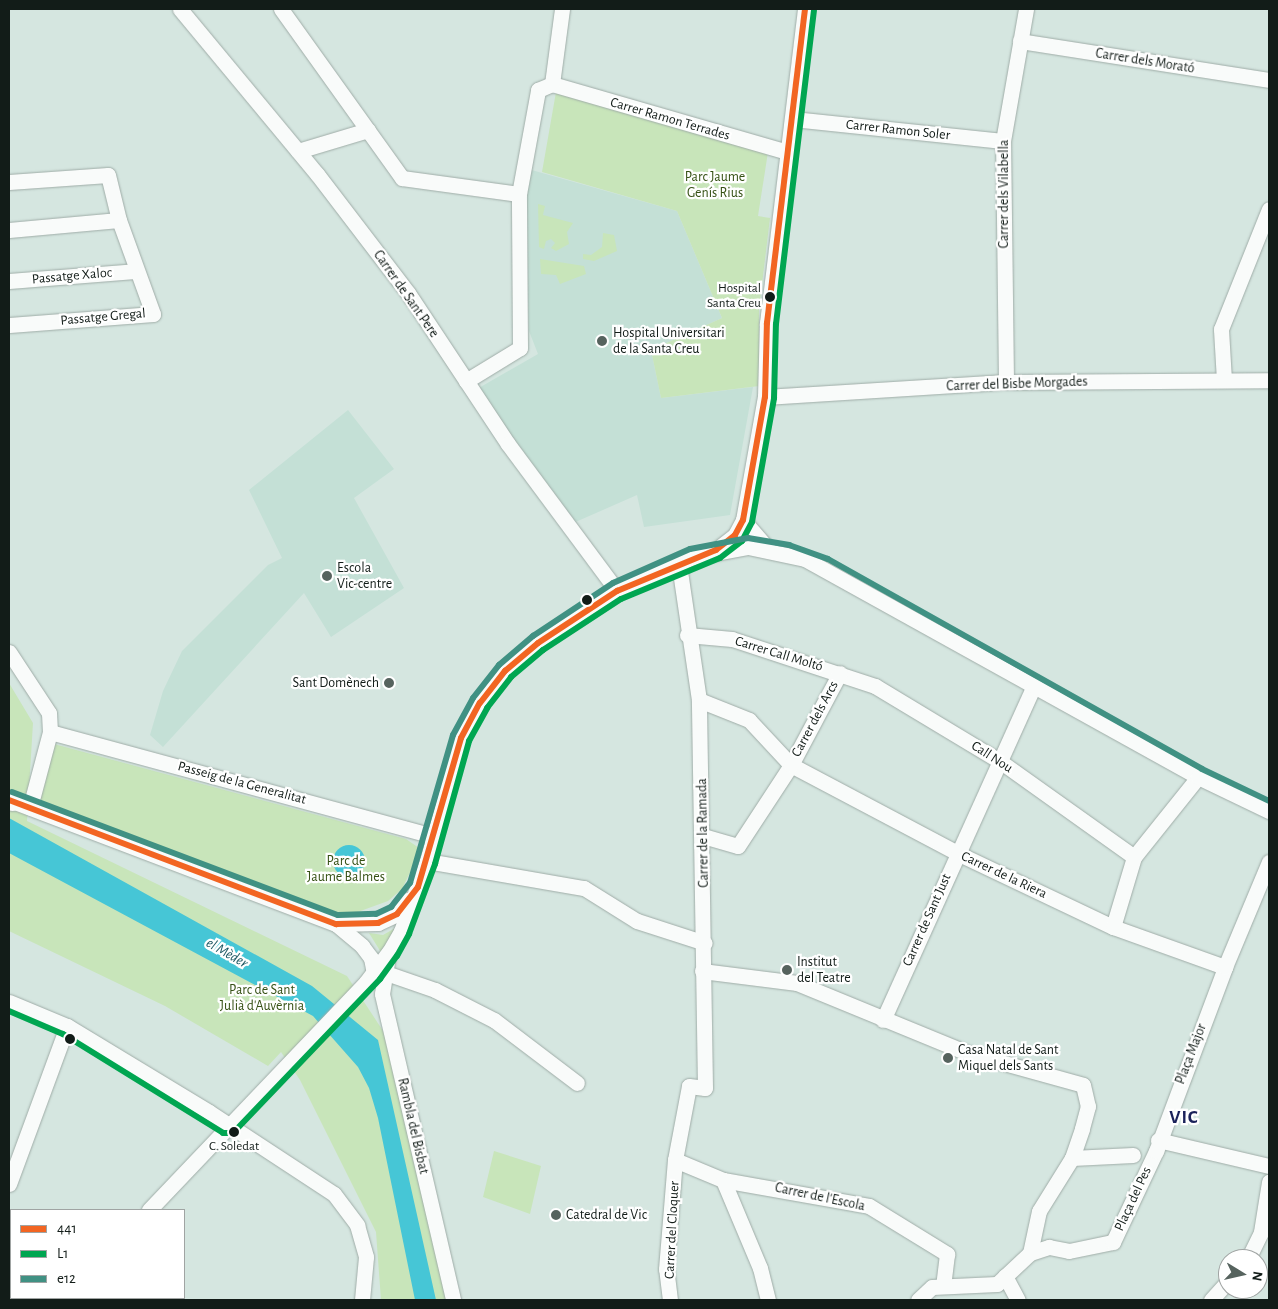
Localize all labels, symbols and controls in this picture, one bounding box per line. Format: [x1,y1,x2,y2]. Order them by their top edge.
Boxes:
street label: Carrer dels Morató [1094,45,1196,77]
street label: Carrer Ramon Terrades [608,94,732,144]
street label: Carrer Ramon Soler [845,116,951,144]
street label: Carrer dels Vilabella [996,140,1012,248]
park label: Parc Jaume Genís Rius [685,169,745,202]
street label: Carrer de Sant Pere [370,247,442,341]
street label: Passatge Xaloc [31,264,113,288]
place label: Hospital Santa Creu [707,282,761,313]
marker: Hospital Santa Creu [765,292,775,302]
street label: Passatge Gregal [60,305,146,329]
place label: Hospital Universitari de la Santa Creu [613,325,725,358]
marker: Hospital Universitari de la Santa Creu [595,334,609,348]
street label: Carrer del Bisbe Morgades [946,373,1088,395]
place label: Escola Vic-centre [337,560,392,592]
marker: Escola Vic-centre [321,570,333,582]
unlabelled marker [582,595,592,605]
street label: Carrer Call Moltó [733,633,825,675]
place label: Sant Domènech [293,675,379,691]
marker: Sant Domènech [383,677,395,689]
street label: Carrer dels Arcs [788,678,842,760]
street label: Call Nou [968,737,1016,777]
street label: Passeig de la Generalitat [176,758,308,808]
street label: Carrer de la Ramada [694,778,712,888]
street label: Carrer de la Riera [958,848,1050,902]
park label: Parc de Jaume Balmes [307,853,385,886]
street label: Carrer de Sant Just [899,871,955,969]
water label: el Mèder [203,934,251,972]
place label: Institut del Teatre [797,954,851,986]
marker: Institut del Teatre [781,964,793,976]
park label: Parc de Sant Julià d'Auvèrnia [220,982,304,1014]
street label: Plaça Major [1172,1021,1210,1087]
unlabelled marker [65,1034,75,1044]
place label: Casa Natal de Sant Miquel dels Sants [958,1042,1059,1074]
marker: Casa Natal de Sant Miquel dels Sants [942,1052,954,1064]
street label: Rambla del Bisbat [394,1076,432,1176]
district label: VIC [1169,1107,1199,1129]
marker: C. Soledat [229,1127,239,1137]
place label: C. Soledat [209,1139,259,1155]
street label: Plaça del Pes [1111,1164,1155,1234]
street label: Carrer de l'Escola [773,1179,867,1215]
street label: Carrer del Cloquer [661,1181,683,1279]
place label: Catedral de Vic [566,1207,647,1223]
legend [10,1209,185,1299]
marker: Catedral de Vic [550,1209,562,1221]
text: 441 [57,1221,77,1236]
text: L1 [57,1246,68,1261]
north arrow [1218,1249,1268,1299]
text: N [1249,1270,1265,1282]
text: e12 [57,1271,76,1286]

